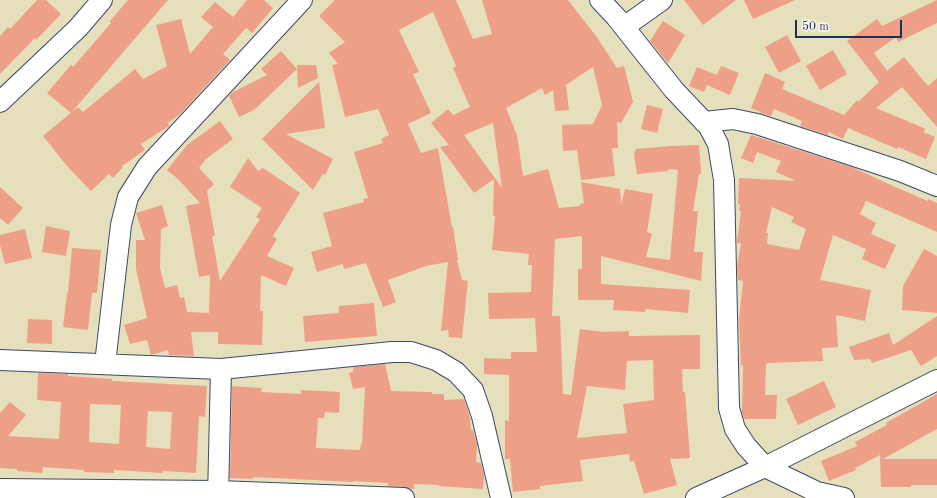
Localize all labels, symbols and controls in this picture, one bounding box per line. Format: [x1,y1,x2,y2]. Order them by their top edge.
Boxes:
scale bar [797,12,904,38]
text: 50 m [802,21,829,33]

